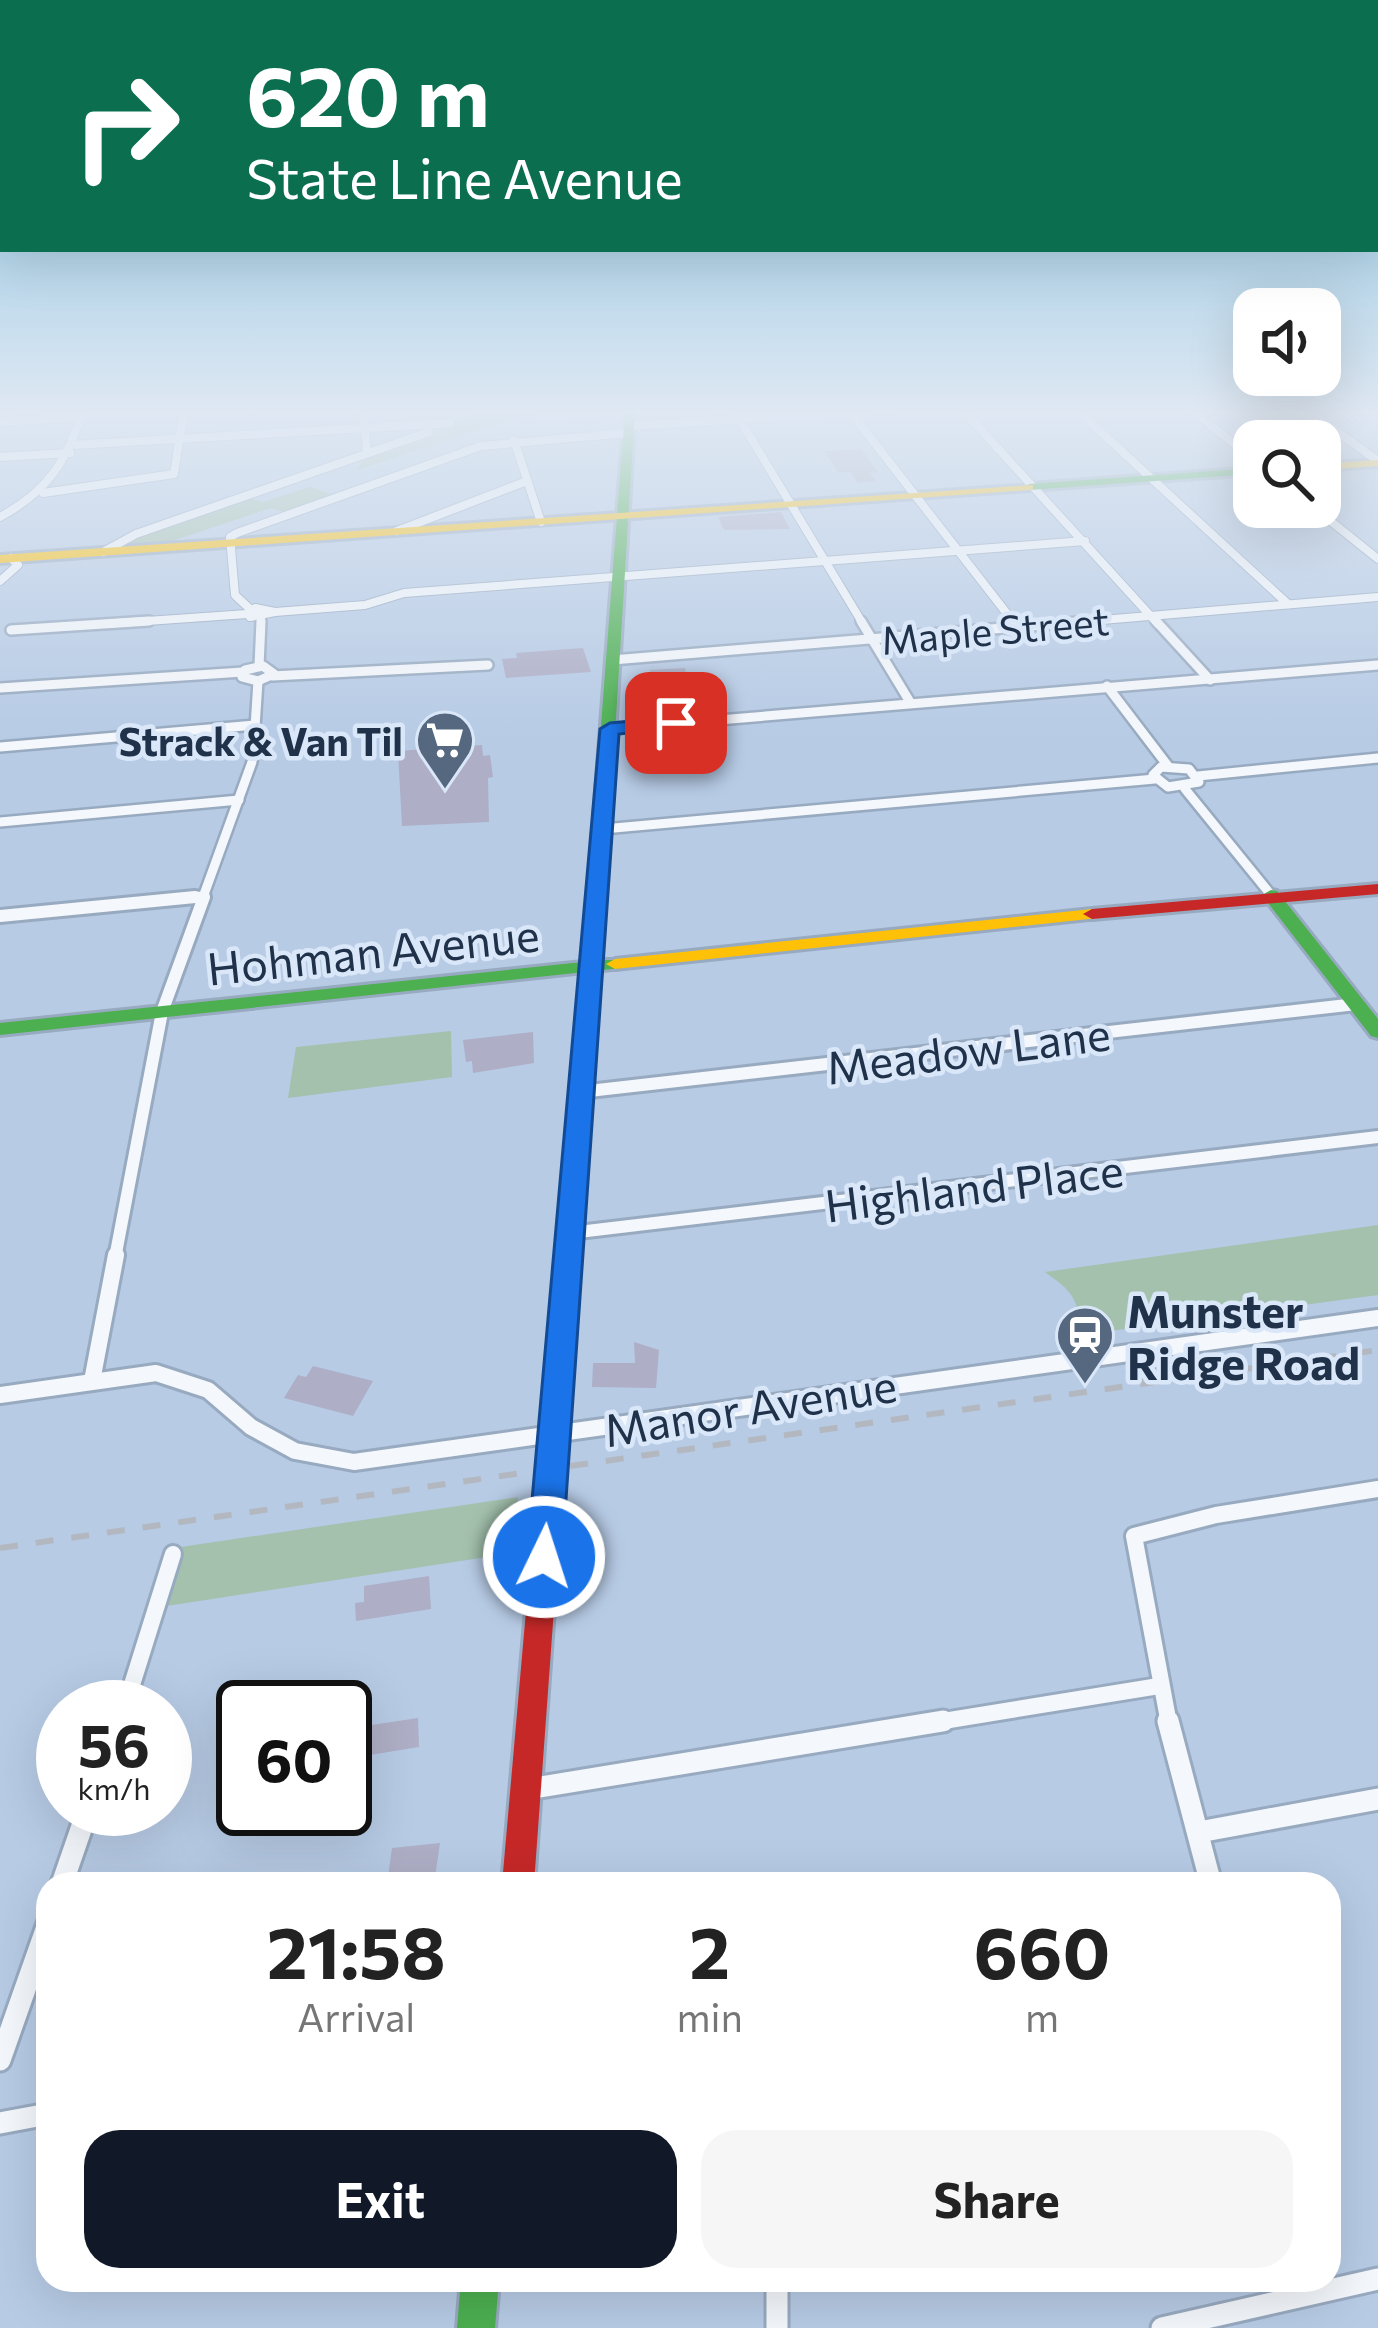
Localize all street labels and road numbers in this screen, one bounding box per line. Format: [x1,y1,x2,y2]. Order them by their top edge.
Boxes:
street label: Maple Street [879,595,1111,663]
street label: Hohman Avenue [204,905,542,995]
street label: Meadow Lane [823,1004,1113,1094]
street label: Highland Place [822,1140,1126,1232]
street label: Manor Avenue [600,1356,900,1456]

